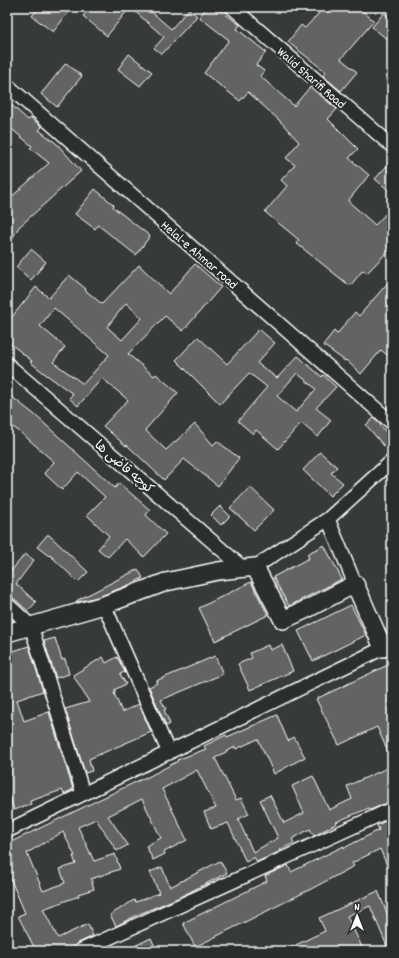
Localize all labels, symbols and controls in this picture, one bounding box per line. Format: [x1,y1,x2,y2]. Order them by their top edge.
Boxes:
street label: Walid Sharifi Road [272,43,349,114]
street label: Helal-e Ahmar road [156,217,241,295]
street label: کوچه قاضی ها [89,437,158,499]
north arrow [337,896,377,936]
text: N [354,900,360,916]

